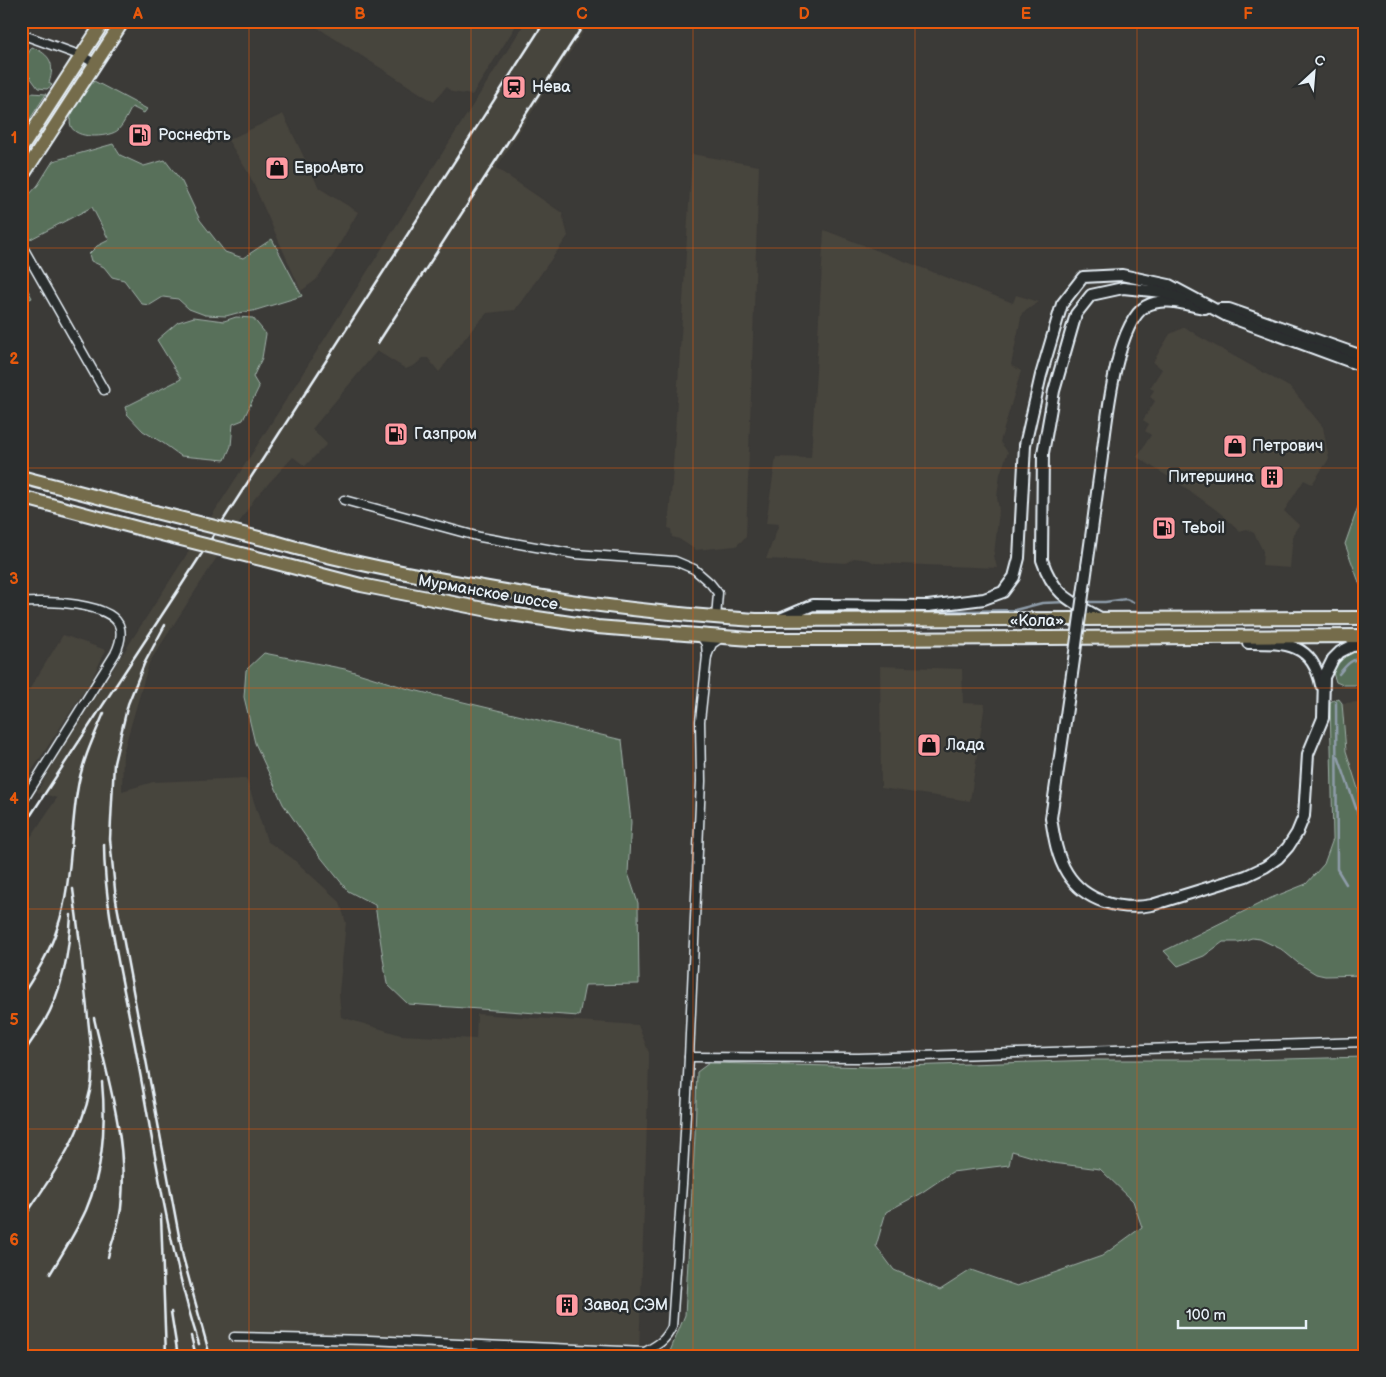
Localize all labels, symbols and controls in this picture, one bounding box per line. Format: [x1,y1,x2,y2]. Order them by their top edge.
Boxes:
text: A [132,5,143,24]
text: B [354,5,366,24]
text: C [576,5,588,24]
text: D [798,5,810,24]
text: E [1021,5,1031,24]
text: F [1243,5,1253,24]
north arrow [1288,48,1338,98]
text: С [1311,51,1328,71]
station icon: Нева [501,74,527,100]
place label: Нева [532,78,571,97]
fuel station icon: Роснефть [127,122,153,148]
place label: Роснефть [158,126,231,145]
text: 1 [11,129,17,148]
shop icon: ЕвроАвто [264,155,290,181]
place label: ЕвроАвто [294,159,364,178]
text: 2 [9,350,19,369]
fuel station icon: Газпром [383,421,409,447]
place label: Газпром [414,425,477,444]
shop icon: Петрович [1222,433,1248,459]
place label: Петрович [1252,437,1323,456]
building icon: Питершина [1259,464,1285,490]
place label: Питершина [1168,468,1255,487]
fuel station icon: Teboil [1151,515,1177,541]
place label: Teboil [1182,519,1225,538]
text: 3 [9,570,19,589]
street label: Мурманское шоссе [417,571,560,615]
street label: «Кола» [1010,612,1064,631]
shop icon: Лада [916,732,942,758]
place label: Лада [945,736,985,755]
text: 4 [9,790,19,809]
text: 5 [9,1011,19,1030]
text: 6 [9,1231,19,1250]
building icon: Завод СЭМ [554,1292,580,1318]
place label: Завод СЭМ [584,1296,668,1315]
scale bar [1178,1297,1306,1329]
text: 100 m [1186,1306,1226,1325]

